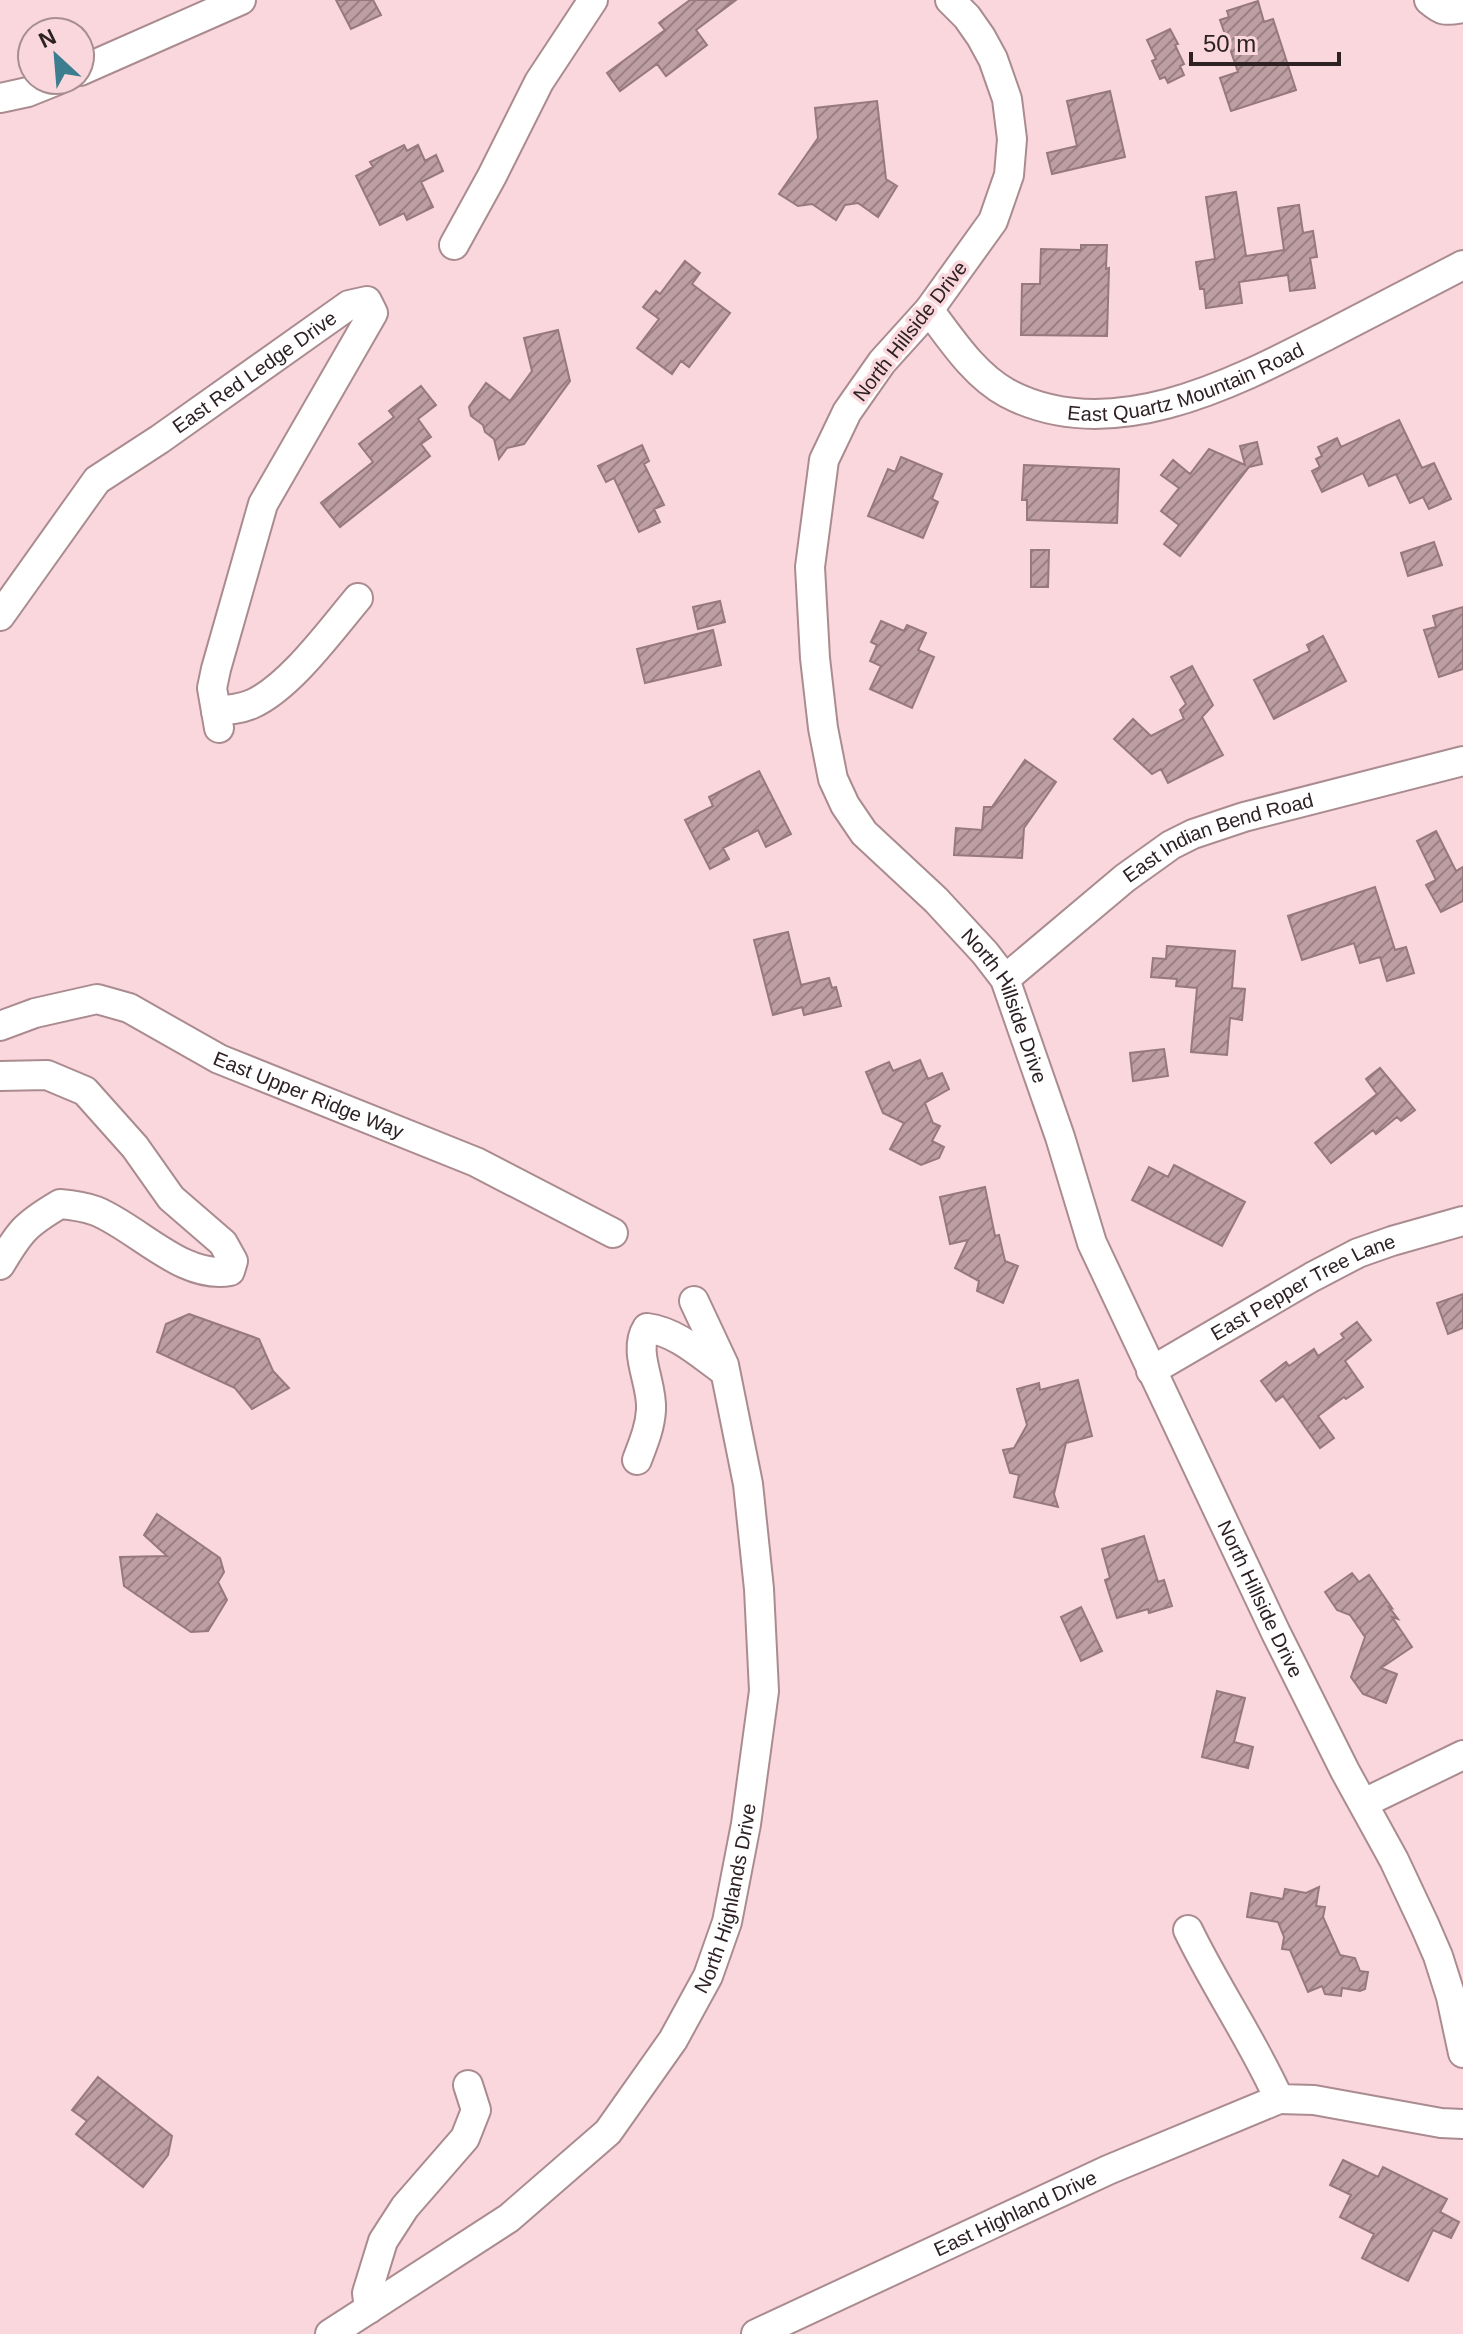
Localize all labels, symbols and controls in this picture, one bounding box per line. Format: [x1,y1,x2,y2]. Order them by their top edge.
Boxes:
north arrow [16,16,96,96]
scale bar [1191,16,1339,66]
text: N [35,24,60,53]
text: 50 m [1203,30,1256,57]
street label: North Hillside Drive [849,257,971,405]
street label: East Red Ledge Drive [168,306,341,438]
street label: East Quartz Mountain Road [1066,338,1307,425]
street label: East Indian Bend Road [1119,789,1316,887]
street label: North Hillside Drive [957,924,1051,1086]
street label: East Upper Ridge Way [210,1047,407,1143]
street label: East Pepper Tree Lane [1207,1230,1398,1345]
street label: North Hillside Drive [1213,1517,1307,1681]
street label: North Highlands Drive [690,1802,760,1997]
street label: East Highland Drive [930,2166,1100,2261]

